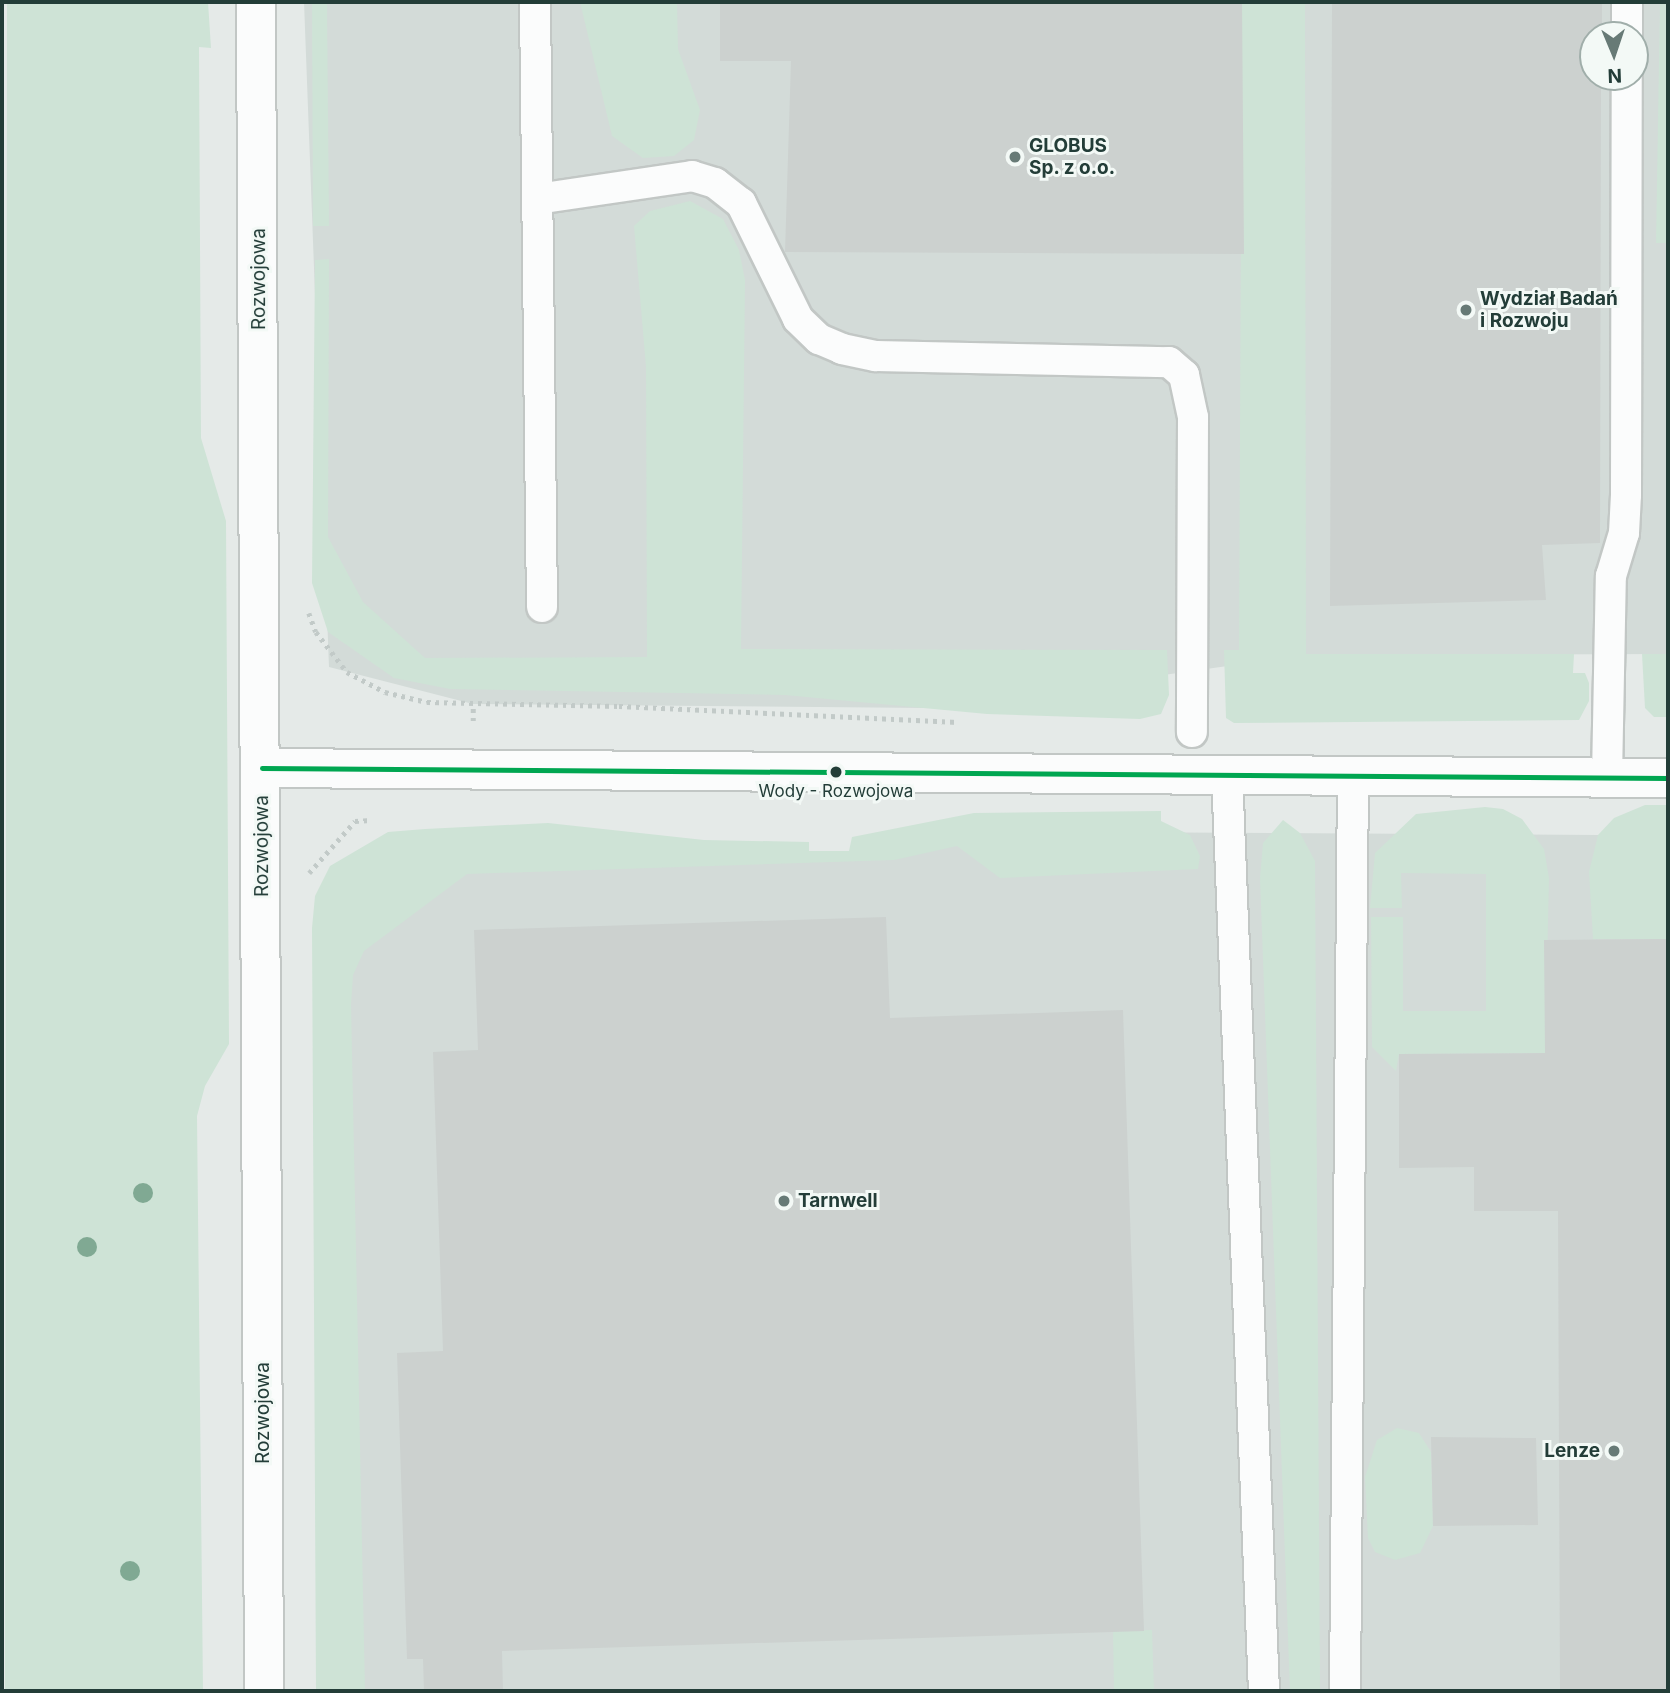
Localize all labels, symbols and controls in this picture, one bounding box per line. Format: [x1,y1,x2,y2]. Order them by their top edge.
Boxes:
north arrow [1579,21,1649,91]
text: N [1607,64,1622,87]
place label: GLOBUS Sp. z o.o. [1029,135,1116,179]
marker: GLOBUS Sp. z o.o. [1007,149,1023,165]
street label: Rozwojowa [248,228,270,330]
place label: Wydział Badań i Rozwoju [1480,288,1618,332]
marker: Wydział Badań i Rozwoju [1458,302,1474,318]
marker: Wody - Rozwojowa [829,765,843,779]
place label: Wody - Rozwojowa [759,782,913,802]
street label: Rozwojowa [251,795,273,897]
place label: Tarnwell [798,1190,878,1212]
marker: Tarnwell [776,1193,792,1209]
street label: Rozwojowa [252,1362,274,1464]
place label: Lenze [1544,1440,1600,1462]
marker: Lenze [1606,1443,1622,1459]

